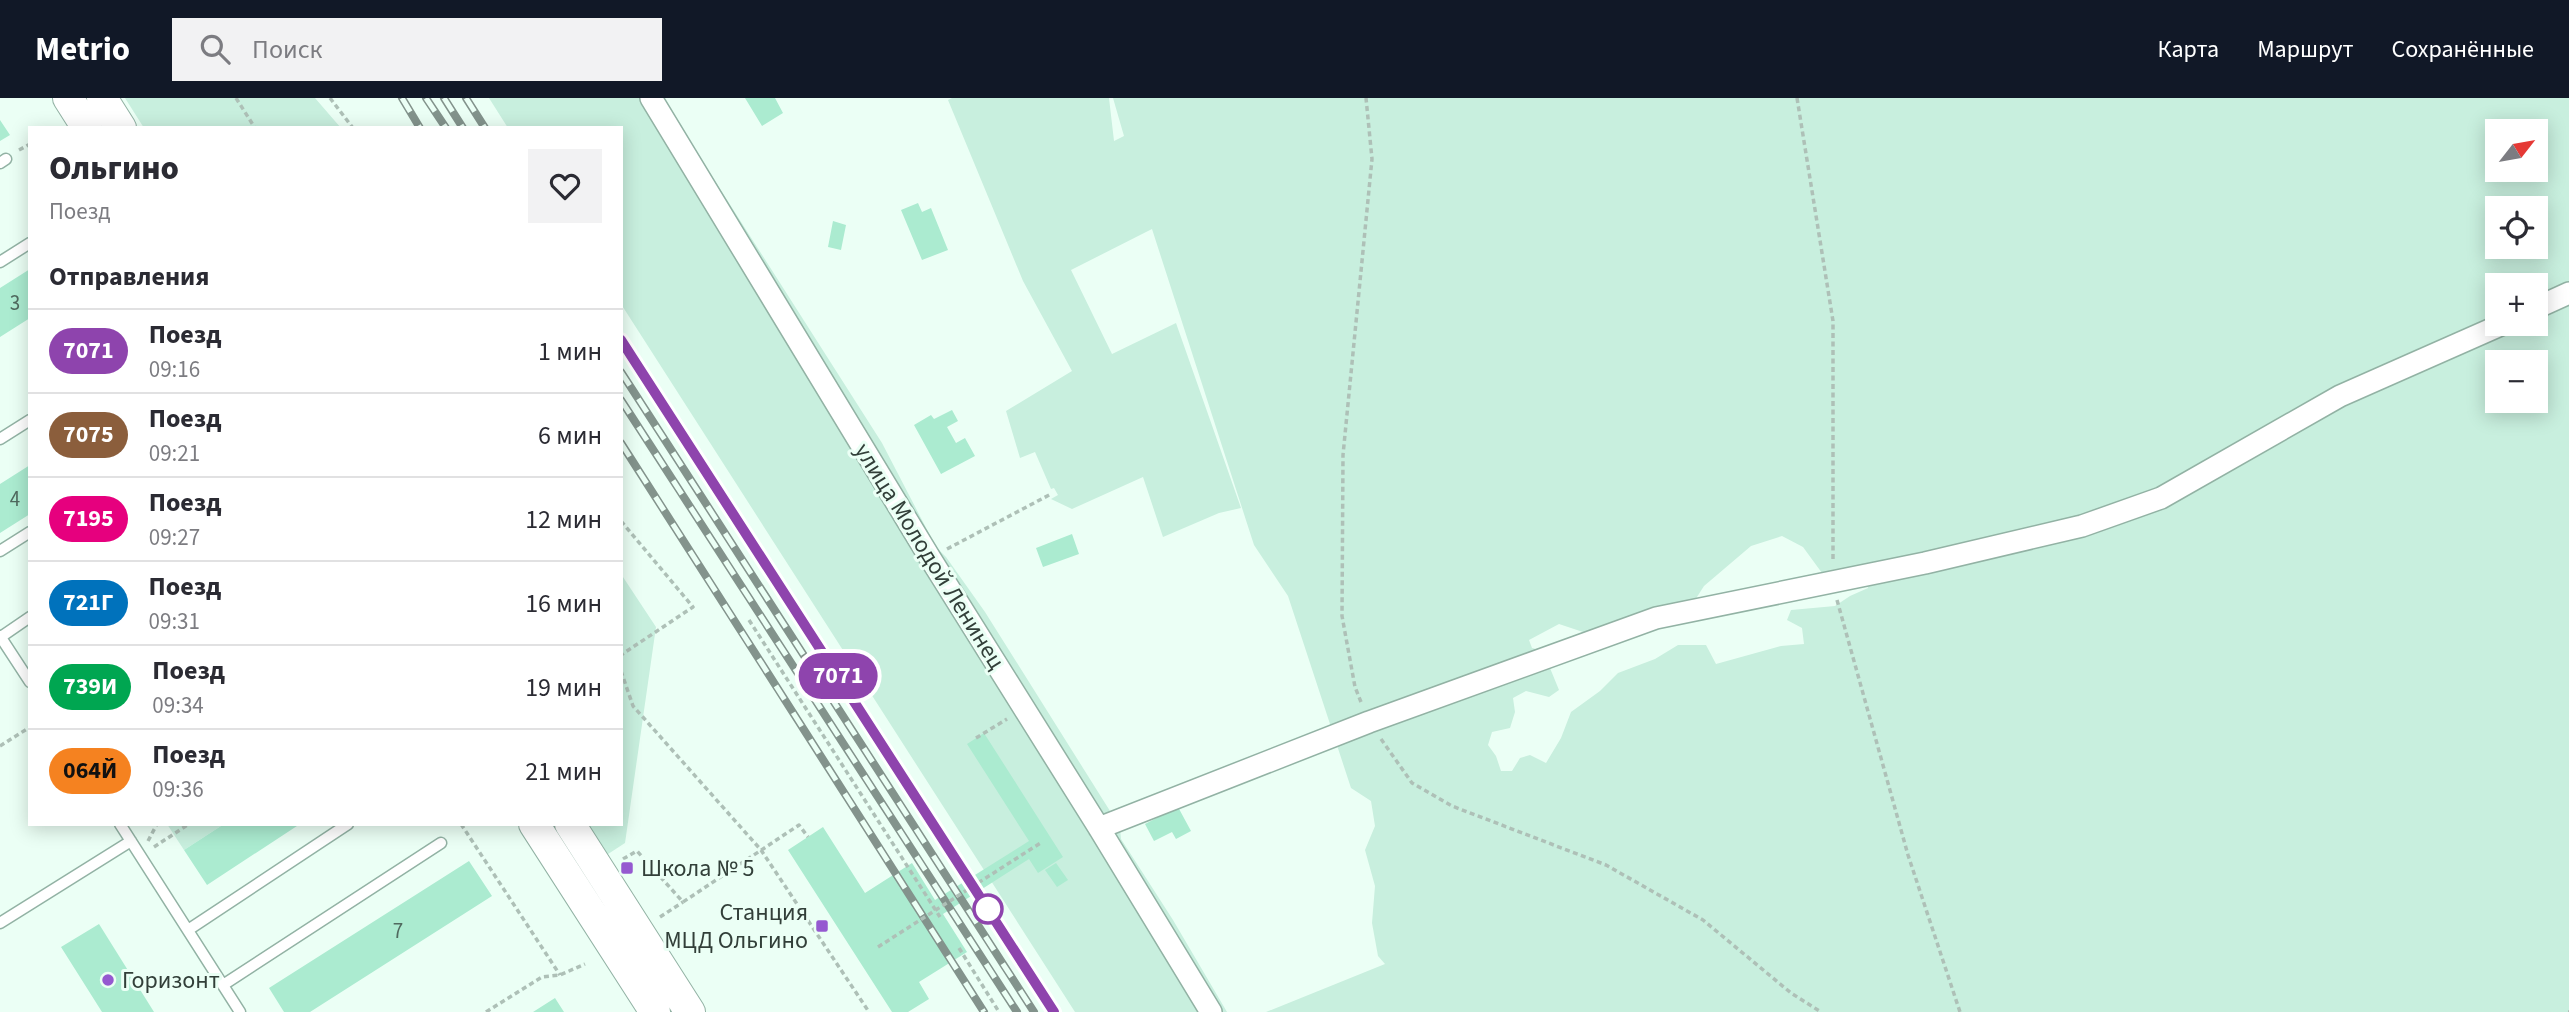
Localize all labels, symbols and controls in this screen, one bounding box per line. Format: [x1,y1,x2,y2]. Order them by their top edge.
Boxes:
search box [172,18,662,81]
text: Metrio [35,26,130,73]
icon: search [196,30,234,68]
text: Поиск [252,31,322,68]
text: Карта [2158,32,2219,67]
text: Маршрут [2257,32,2353,67]
text: Сохранённые [2391,32,2534,67]
north arrow [2485,119,2548,182]
map controls [2485,119,2548,413]
text: Ольгино [49,145,179,192]
button: heart [528,149,602,223]
text: Поезд [49,195,110,228]
button: locate [2485,196,2548,259]
text: Отправления [49,258,209,295]
button: + [2485,273,2548,336]
house number: 3 [10,288,20,318]
text: Поезд [149,316,221,353]
text: 7071 [63,333,114,368]
text: 1 мин [538,333,602,370]
button: − [2485,350,2548,413]
text: 09:16 [149,353,200,386]
text: Поезд [149,400,221,437]
text: 7075 [63,417,114,452]
text: 6 мин [538,417,602,454]
street label: улица Молодой Ленинец [846,436,1014,676]
text: 09:21 [149,437,200,470]
house number: 4 [10,484,20,514]
text: Поезд [149,484,221,521]
text: 7195 [63,501,114,536]
text: 12 мин [525,501,602,538]
text: 09:27 [149,521,200,554]
text: Поезд [149,568,221,605]
text: 721Г [63,585,114,620]
text: 16 мин [525,585,602,622]
text: 09:31 [149,605,200,638]
text: Поезд [152,652,225,689]
line badge: 7071 [789,653,887,699]
text: 7071 [813,658,863,693]
text: 739И [63,669,117,704]
text: 19 мин [525,669,602,706]
text: 09:34 [152,689,204,722]
text: Поезд [152,736,225,773]
text: 064Й [63,753,117,788]
text: 21 мин [525,753,602,790]
text: 09:36 [152,773,204,806]
place label: Школа № 5 [641,851,754,886]
marker: Школа № 5 [619,860,635,876]
unlabelled marker [973,894,1003,924]
place label: Станция МЦД Ольгино [664,895,808,958]
house number: 7 [393,916,403,946]
marker: Станция МЦД Ольгино [814,918,830,934]
place label: Горизонт [122,963,220,998]
marker: Горизонт [100,972,116,988]

